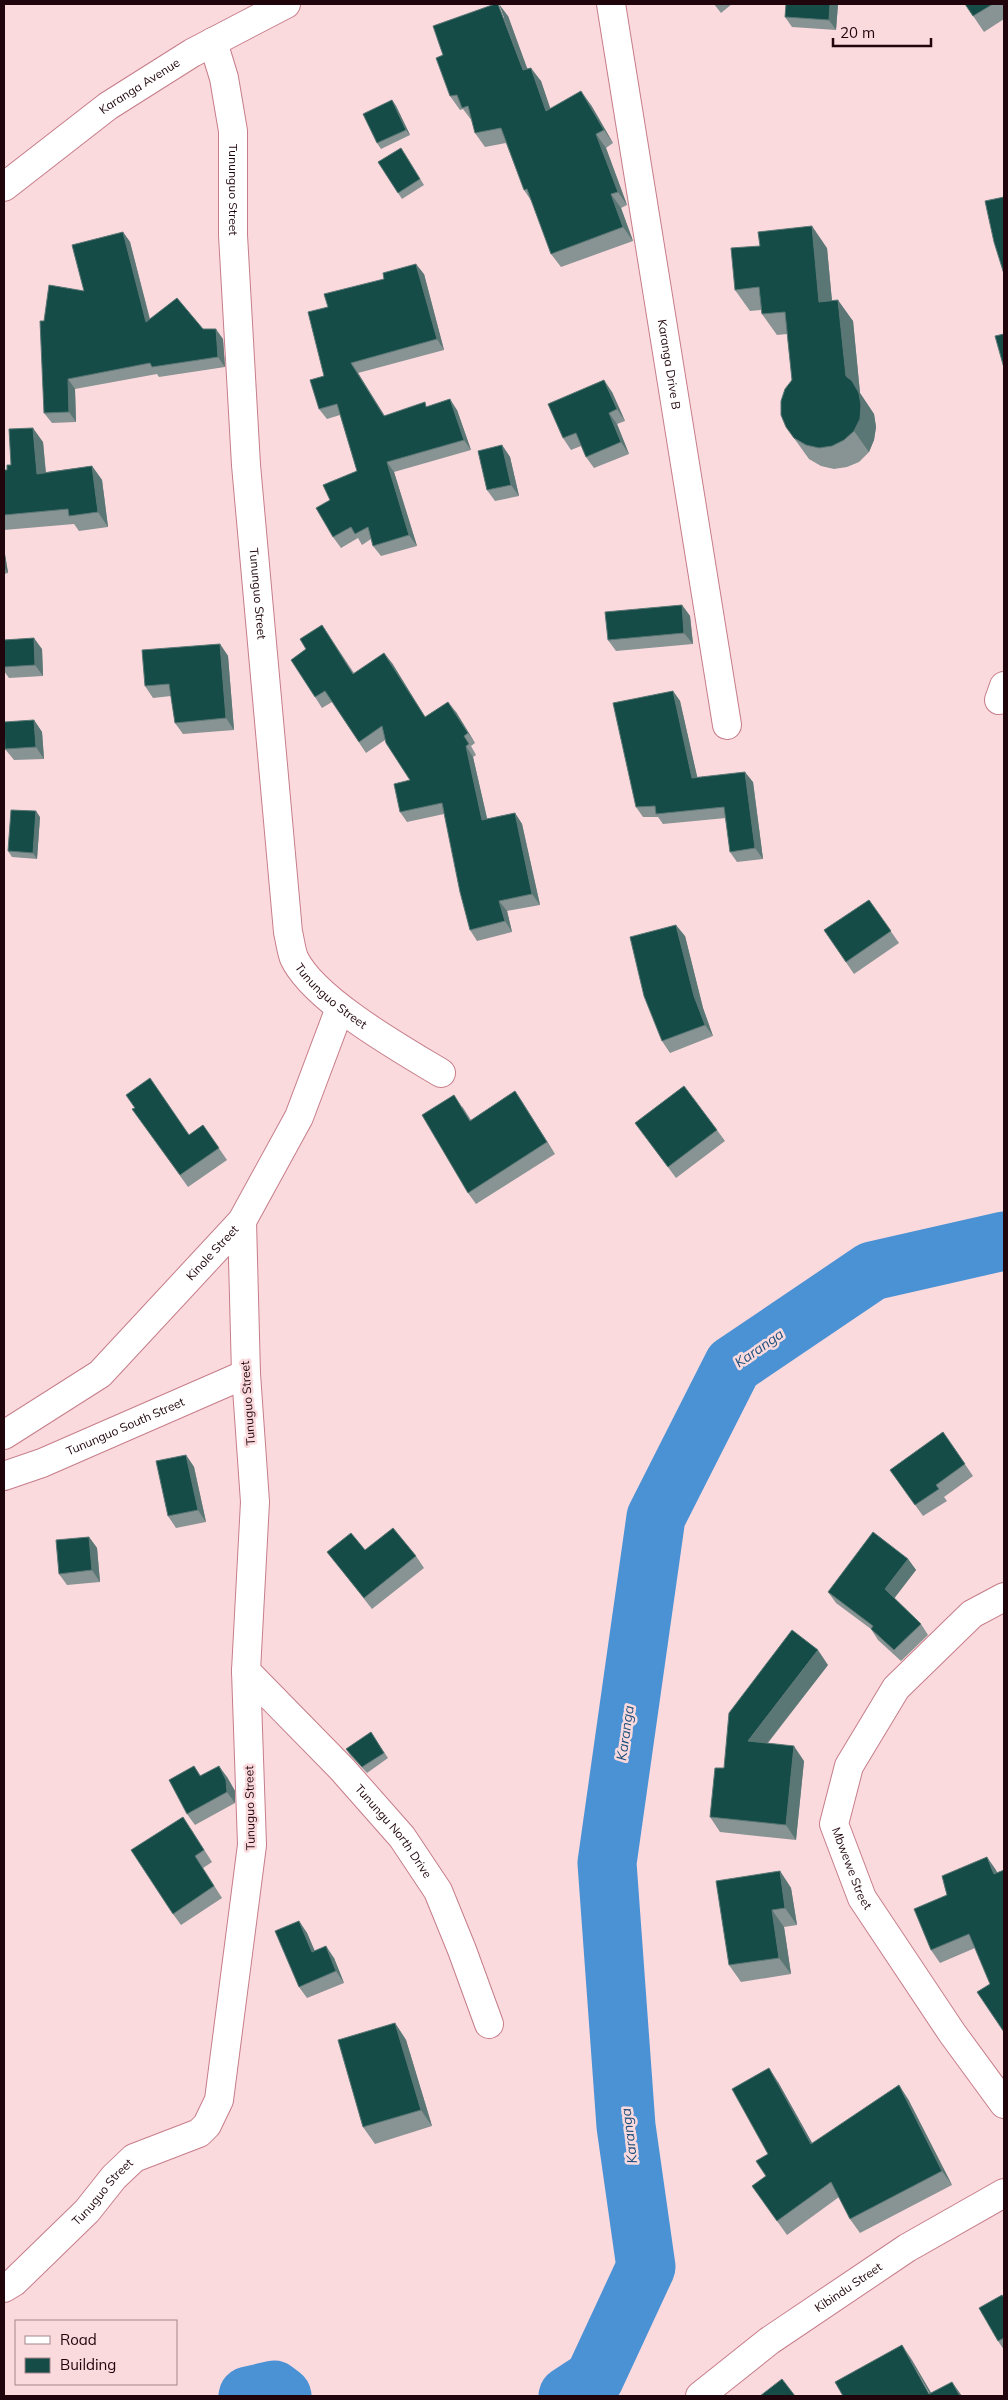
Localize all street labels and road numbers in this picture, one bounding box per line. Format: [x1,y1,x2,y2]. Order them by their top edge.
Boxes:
street label: Karanga Avenue [96,55,182,117]
street label: Tununguo Street [226,144,241,235]
street label: Karanga Drive B [655,318,684,411]
street label: Tununguo Street [246,547,270,640]
street label: Tununguo Street [292,960,370,1032]
street label: Kinole Street [183,1222,241,1283]
street label: Tunuguo Street [237,1360,258,1446]
street label: Tununguo South Street [64,1394,186,1459]
street label: Tunuguo Street [241,1766,258,1850]
street label: Tunungu North Drive [352,1781,435,1881]
street label: Mbwewe Street [829,1825,875,1912]
street label: Tunuguo Street [69,2155,136,2228]
street label: Kibindu Street [812,2259,885,2315]

